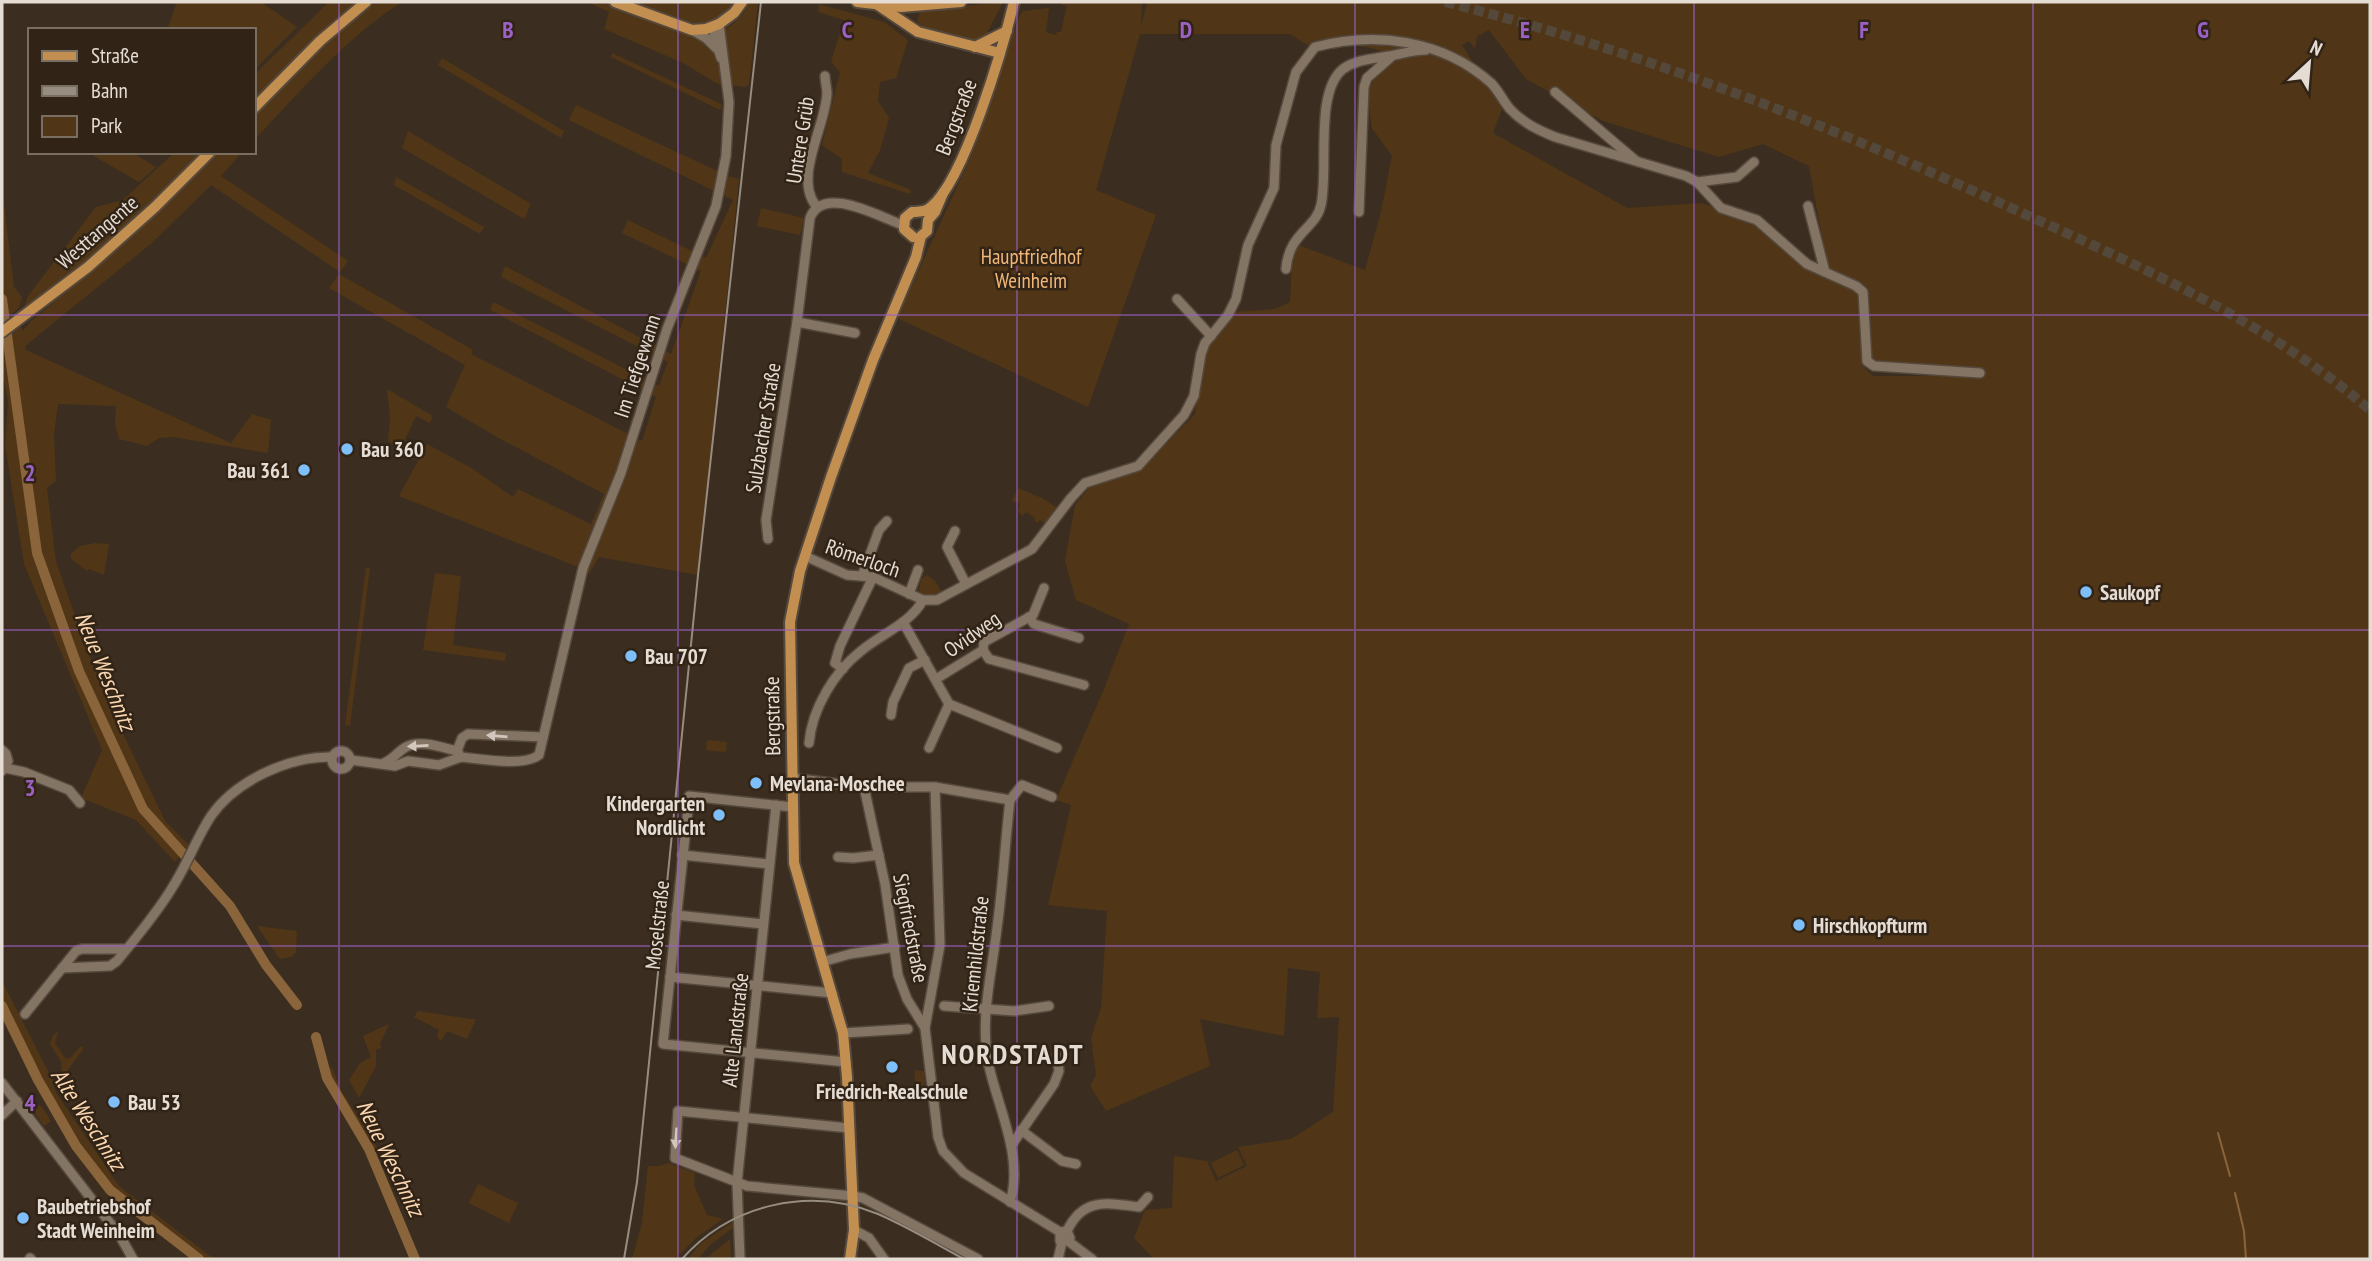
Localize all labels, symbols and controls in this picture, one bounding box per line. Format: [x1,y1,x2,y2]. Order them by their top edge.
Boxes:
text: B [502,15,514,44]
text: C [842,15,853,44]
text: D [1180,15,1192,44]
text: E [1520,15,1530,44]
text: F [1859,15,1869,44]
text: G [2197,15,2209,44]
legend [28,28,256,154]
north arrow [2274,28,2344,98]
text: N [2307,35,2326,61]
text: Straße [91,42,139,69]
street label: Bergstraße [929,75,983,159]
text: Bahn [91,77,128,104]
street label: Untere Grüb [780,95,820,185]
text: Park [91,112,122,139]
street label: Westtangente [51,189,143,275]
park label: Hauptfriedhof Weinheim [981,243,1082,294]
street label: Im Tiefgewann [608,311,666,421]
street label: Sulzbacher Straße [739,361,787,495]
place label: Bau 360 [361,436,424,463]
marker: Bau 360 [339,441,355,457]
place label: Bau 361 [227,457,290,484]
text: 2 [25,458,36,487]
marker: Bau 361 [296,462,312,478]
street label: Römerloch [822,533,904,583]
place label: Saukopf [2100,579,2161,606]
marker: Saukopf [2078,584,2094,600]
street label: Ovidweg [939,605,1005,663]
water label: Neue Weschnitz [69,607,144,737]
place label: Bau 707 [645,643,708,670]
marker: Bau 707 [623,648,639,664]
street label: Bergstraße [758,676,786,756]
one-way arrow [486,730,508,741]
one-way arrow [407,741,429,752]
place label: Mevlana-Moschee [770,770,905,797]
text: 3 [25,773,36,802]
marker: Mevlana-Moschee [748,775,764,791]
place label: Kindergarten Nordlicht [606,790,705,841]
marker: Kindergarten Nordlicht [711,807,727,823]
street label: Siegfriedstraße [887,871,935,985]
street label: Moselstraße [639,879,675,971]
street label: Kriemhildstraße [955,895,995,1013]
place label: Hirschkopfturm [1813,912,1927,939]
marker: Hirschkopfturm [1791,917,1807,933]
street label: Alte Landstraße [716,972,754,1088]
district label: NORDSTADT [942,1035,1084,1072]
marker: Friedrich-Realschule [884,1059,900,1075]
water label: Alte Weschnitz [45,1062,134,1178]
place label: Friedrich-Realschule [816,1078,968,1105]
text: 4 [25,1088,36,1117]
place label: Bau 53 [128,1089,181,1116]
marker: Bau 53 [106,1094,122,1110]
water label: Neue Weschnitz [350,1095,433,1223]
one-way arrow [671,1127,682,1149]
place label: Baubetriebshof Stadt Weinheim [37,1193,155,1244]
marker: Baubetriebshof Stadt Weinheim [15,1210,31,1226]

